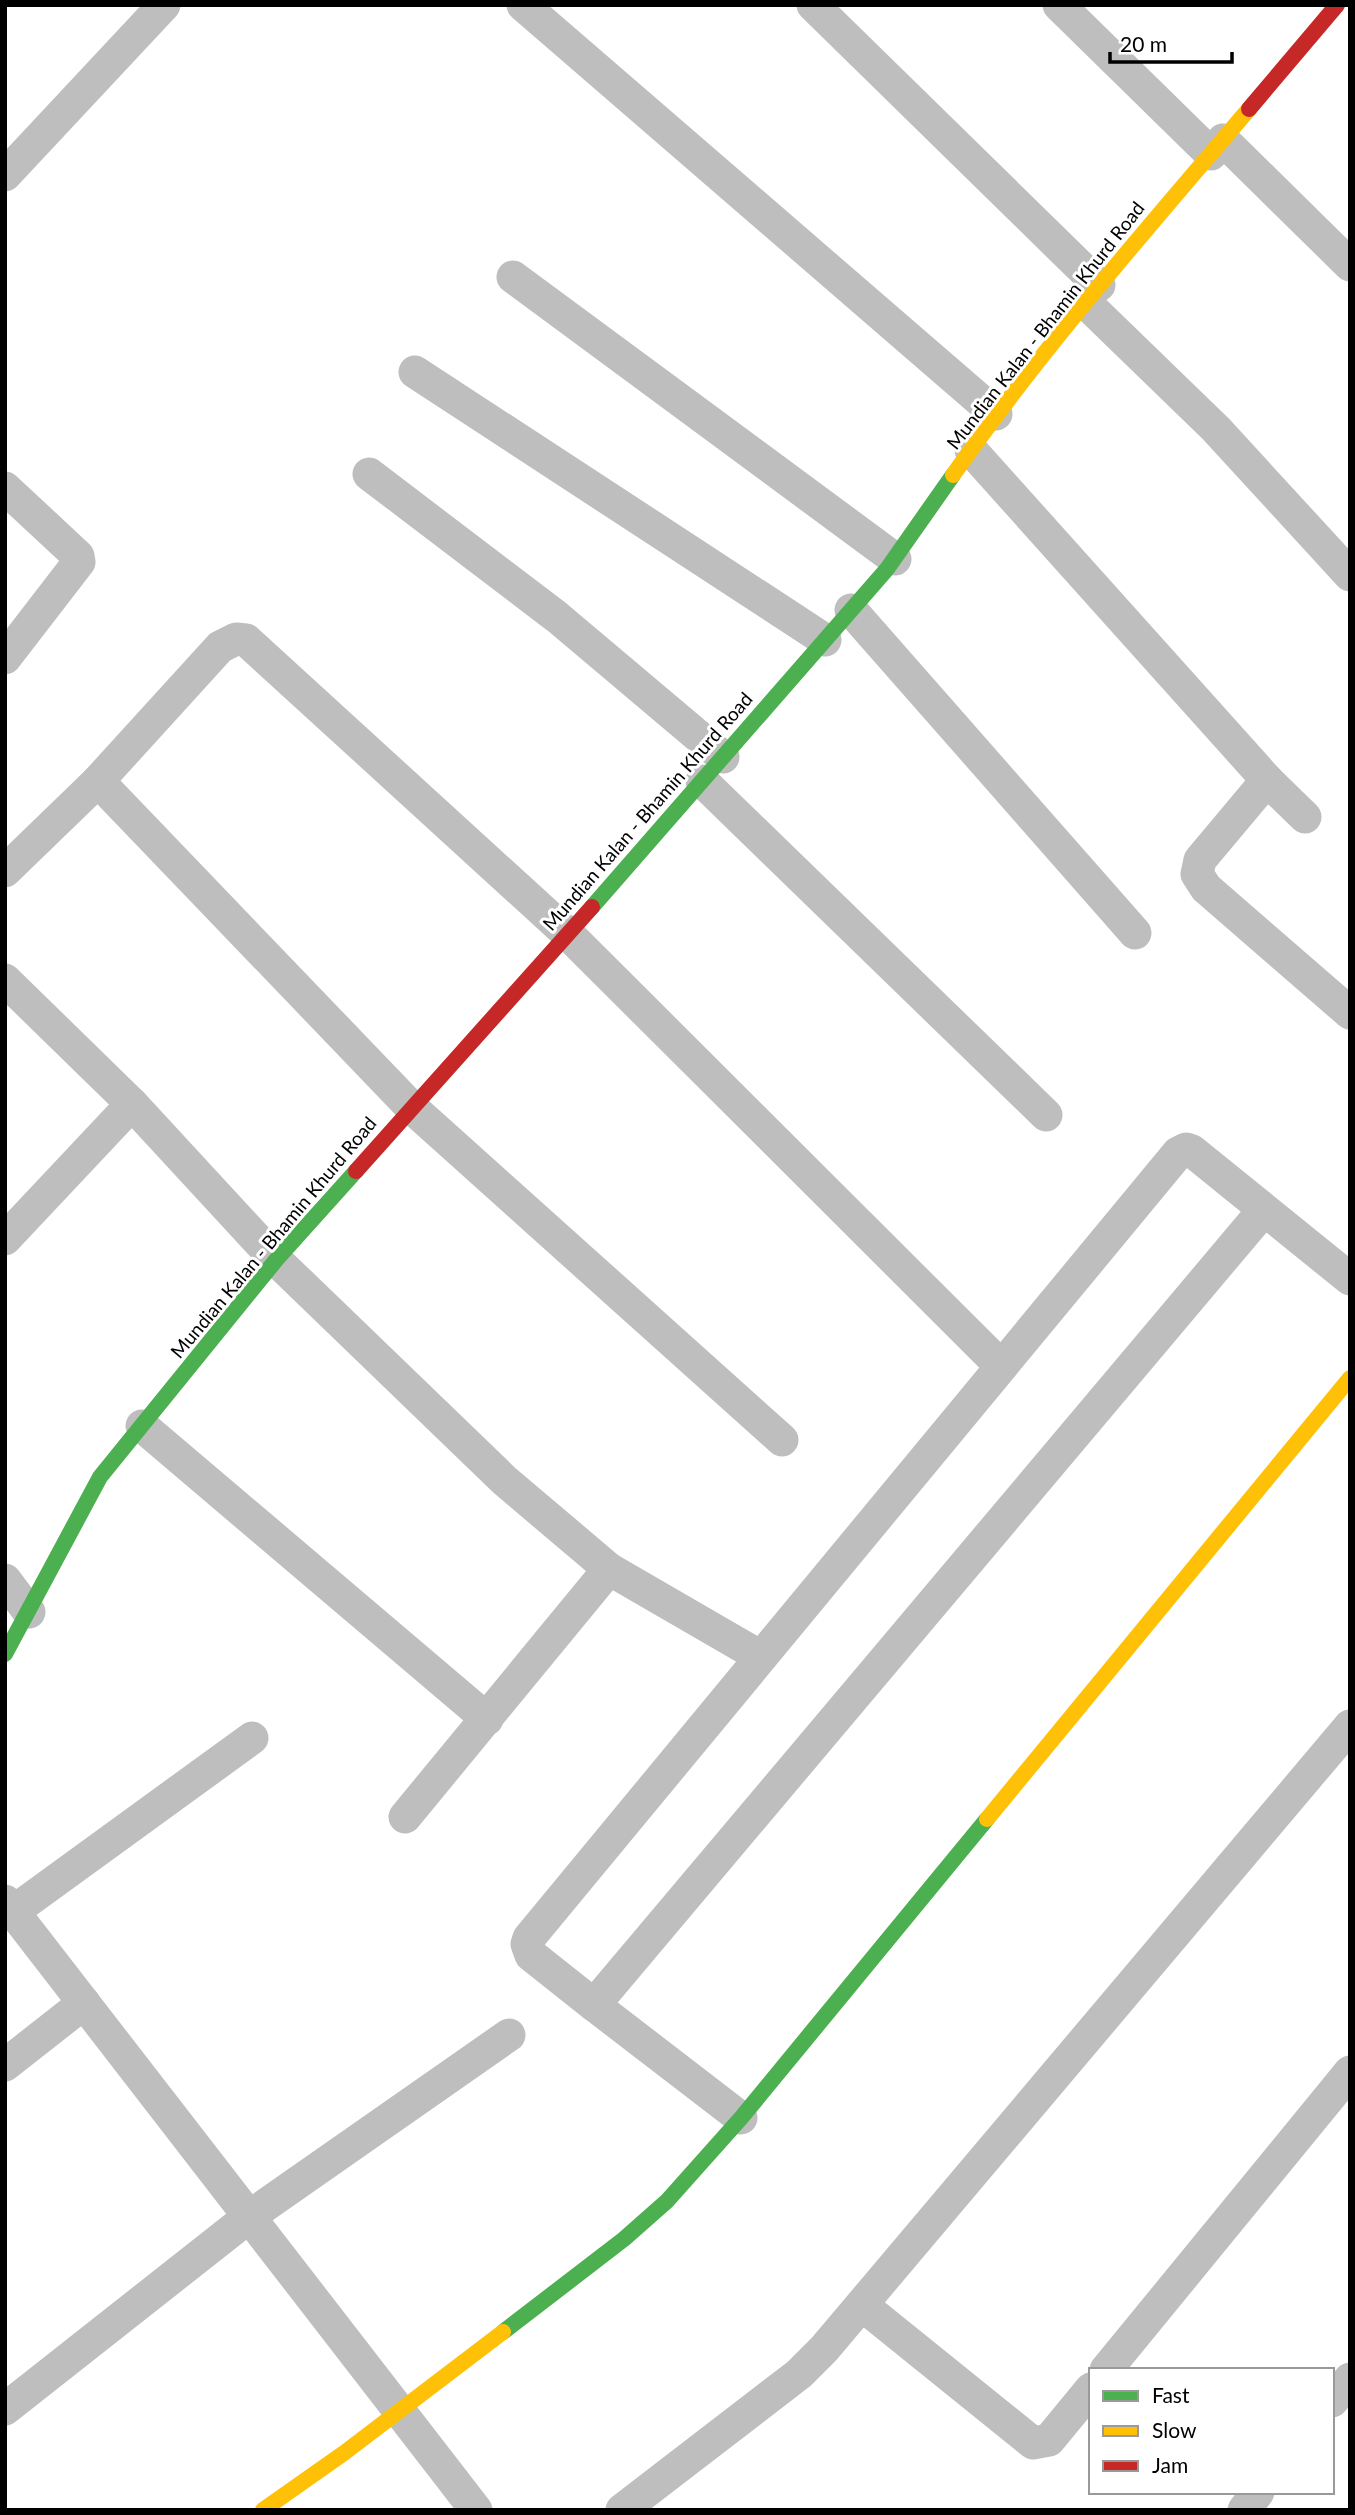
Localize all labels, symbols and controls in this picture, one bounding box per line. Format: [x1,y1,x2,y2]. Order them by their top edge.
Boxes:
scale bar [1110,21,1232,65]
text: 20 m [1120,31,1167,56]
street label: Mundian Kalan - Bhamin Khurd Road [941,197,1149,453]
street label: Mundian Kalan - Bhamin Khurd Road [537,687,757,935]
street label: Mundian Kalan - Bhamin Khurd Road [165,1112,381,1362]
legend [1089,2368,1334,2494]
text: Fast [1152,2382,1190,2407]
text: Slow [1152,2417,1197,2442]
text: Jam [1152,2452,1188,2477]

